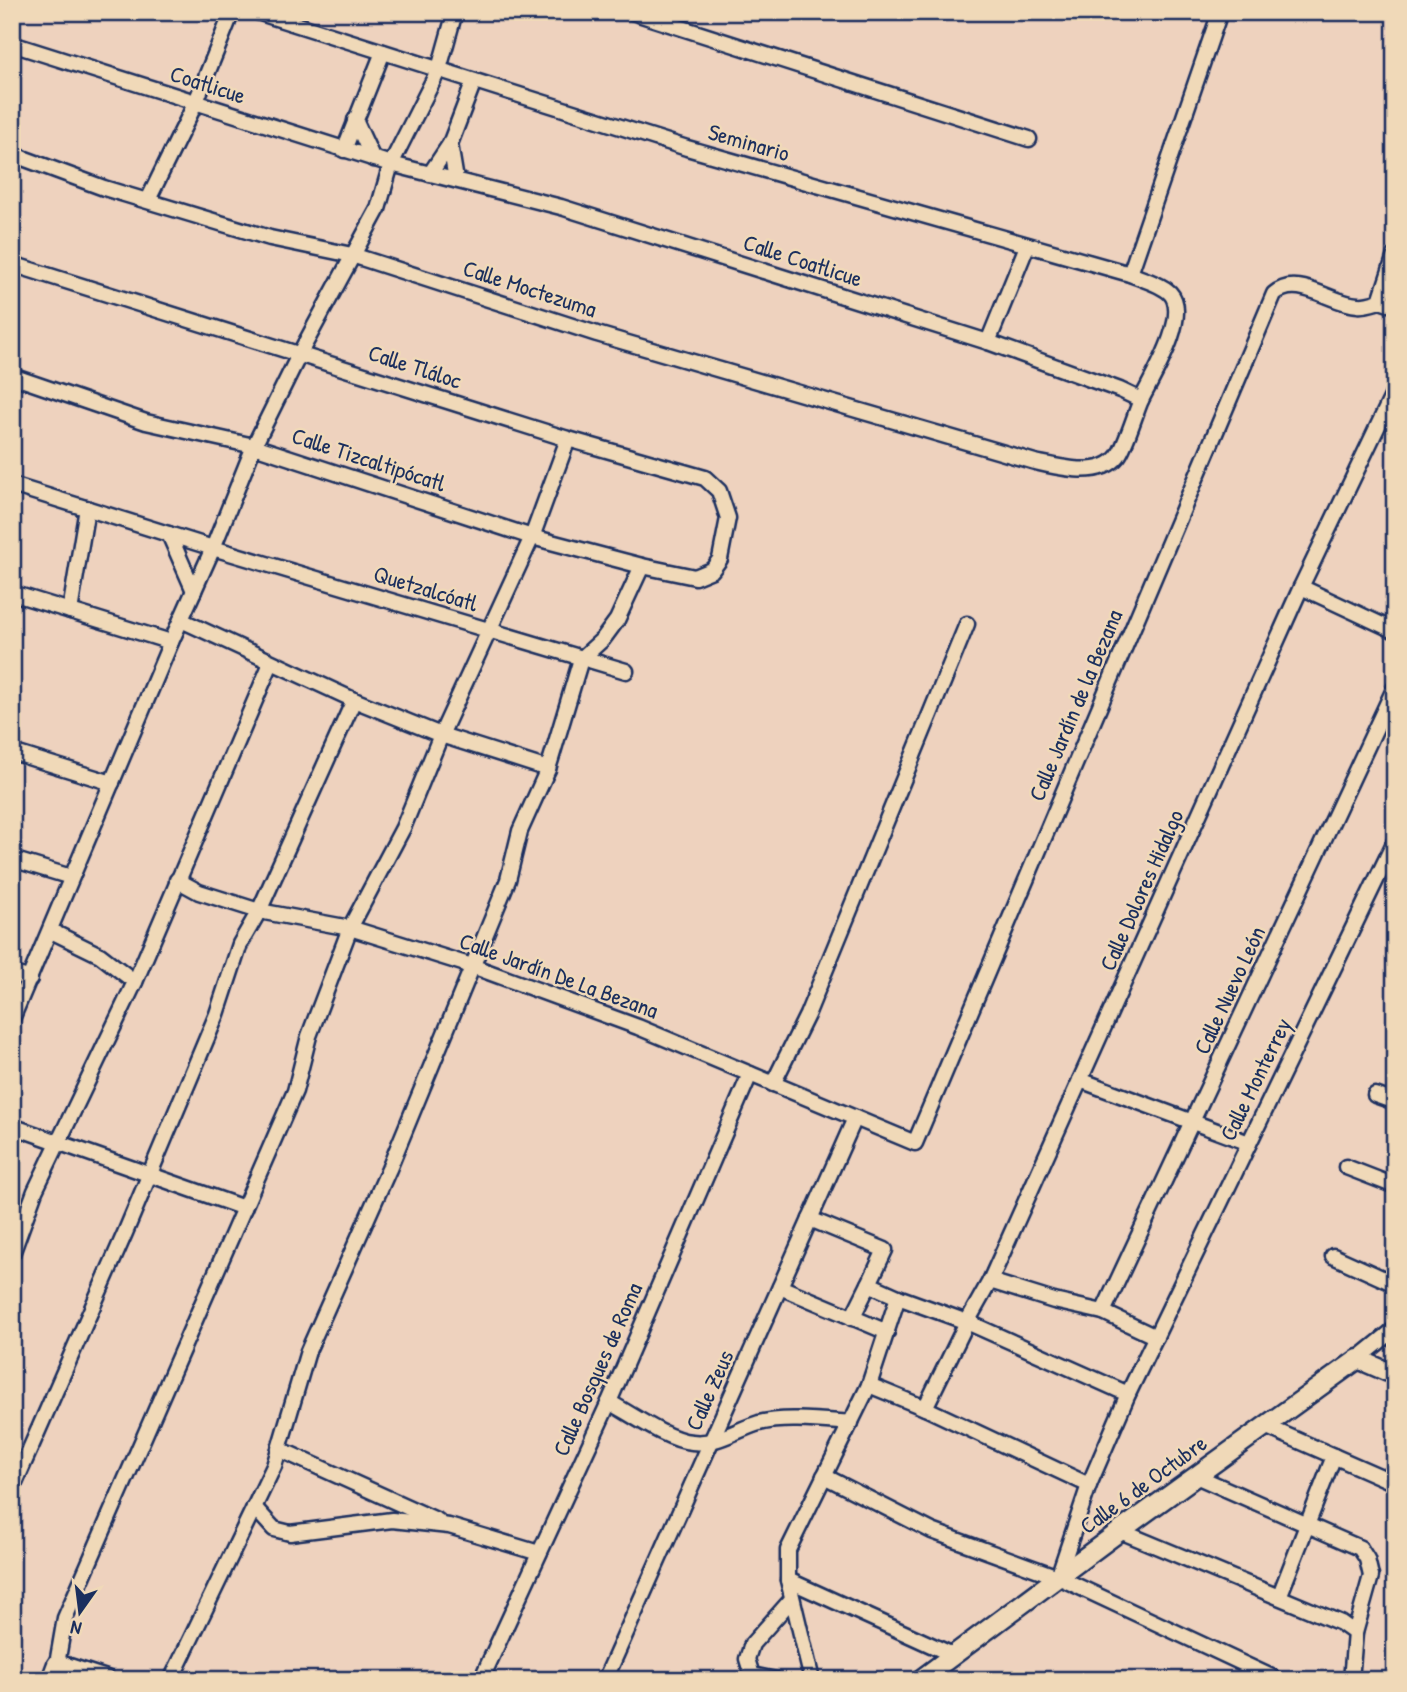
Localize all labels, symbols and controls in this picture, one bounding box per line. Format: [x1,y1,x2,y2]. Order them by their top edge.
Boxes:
street label: Coatlicue [166,57,250,111]
street label: Seminario [705,116,793,168]
street label: Calle Coatlicue [740,226,866,294]
street label: Calle Moctezuma [459,252,601,324]
street label: Calle Tláloc [364,336,466,396]
street label: Calle Tizcaltipócatl [288,420,451,499]
street label: Quetzalcóatl [370,557,483,619]
street label: Calle Jardín de la Bezana [1021,605,1129,805]
street label: Calle Dolores Hidalgo [1092,805,1190,975]
street label: Calle Nuevo León [1186,921,1272,1059]
street label: Calle Jardín De La Bezana [455,925,663,1025]
street label: Calle Monterrey [1212,1012,1298,1146]
street label: Calle Bosques de Roma [545,1277,649,1461]
street label: Calle Zeus [678,1345,740,1435]
street label: Calle 6 de Octubre [1073,1427,1213,1541]
north arrow [46,1576,116,1646]
text: N [68,1615,84,1642]

